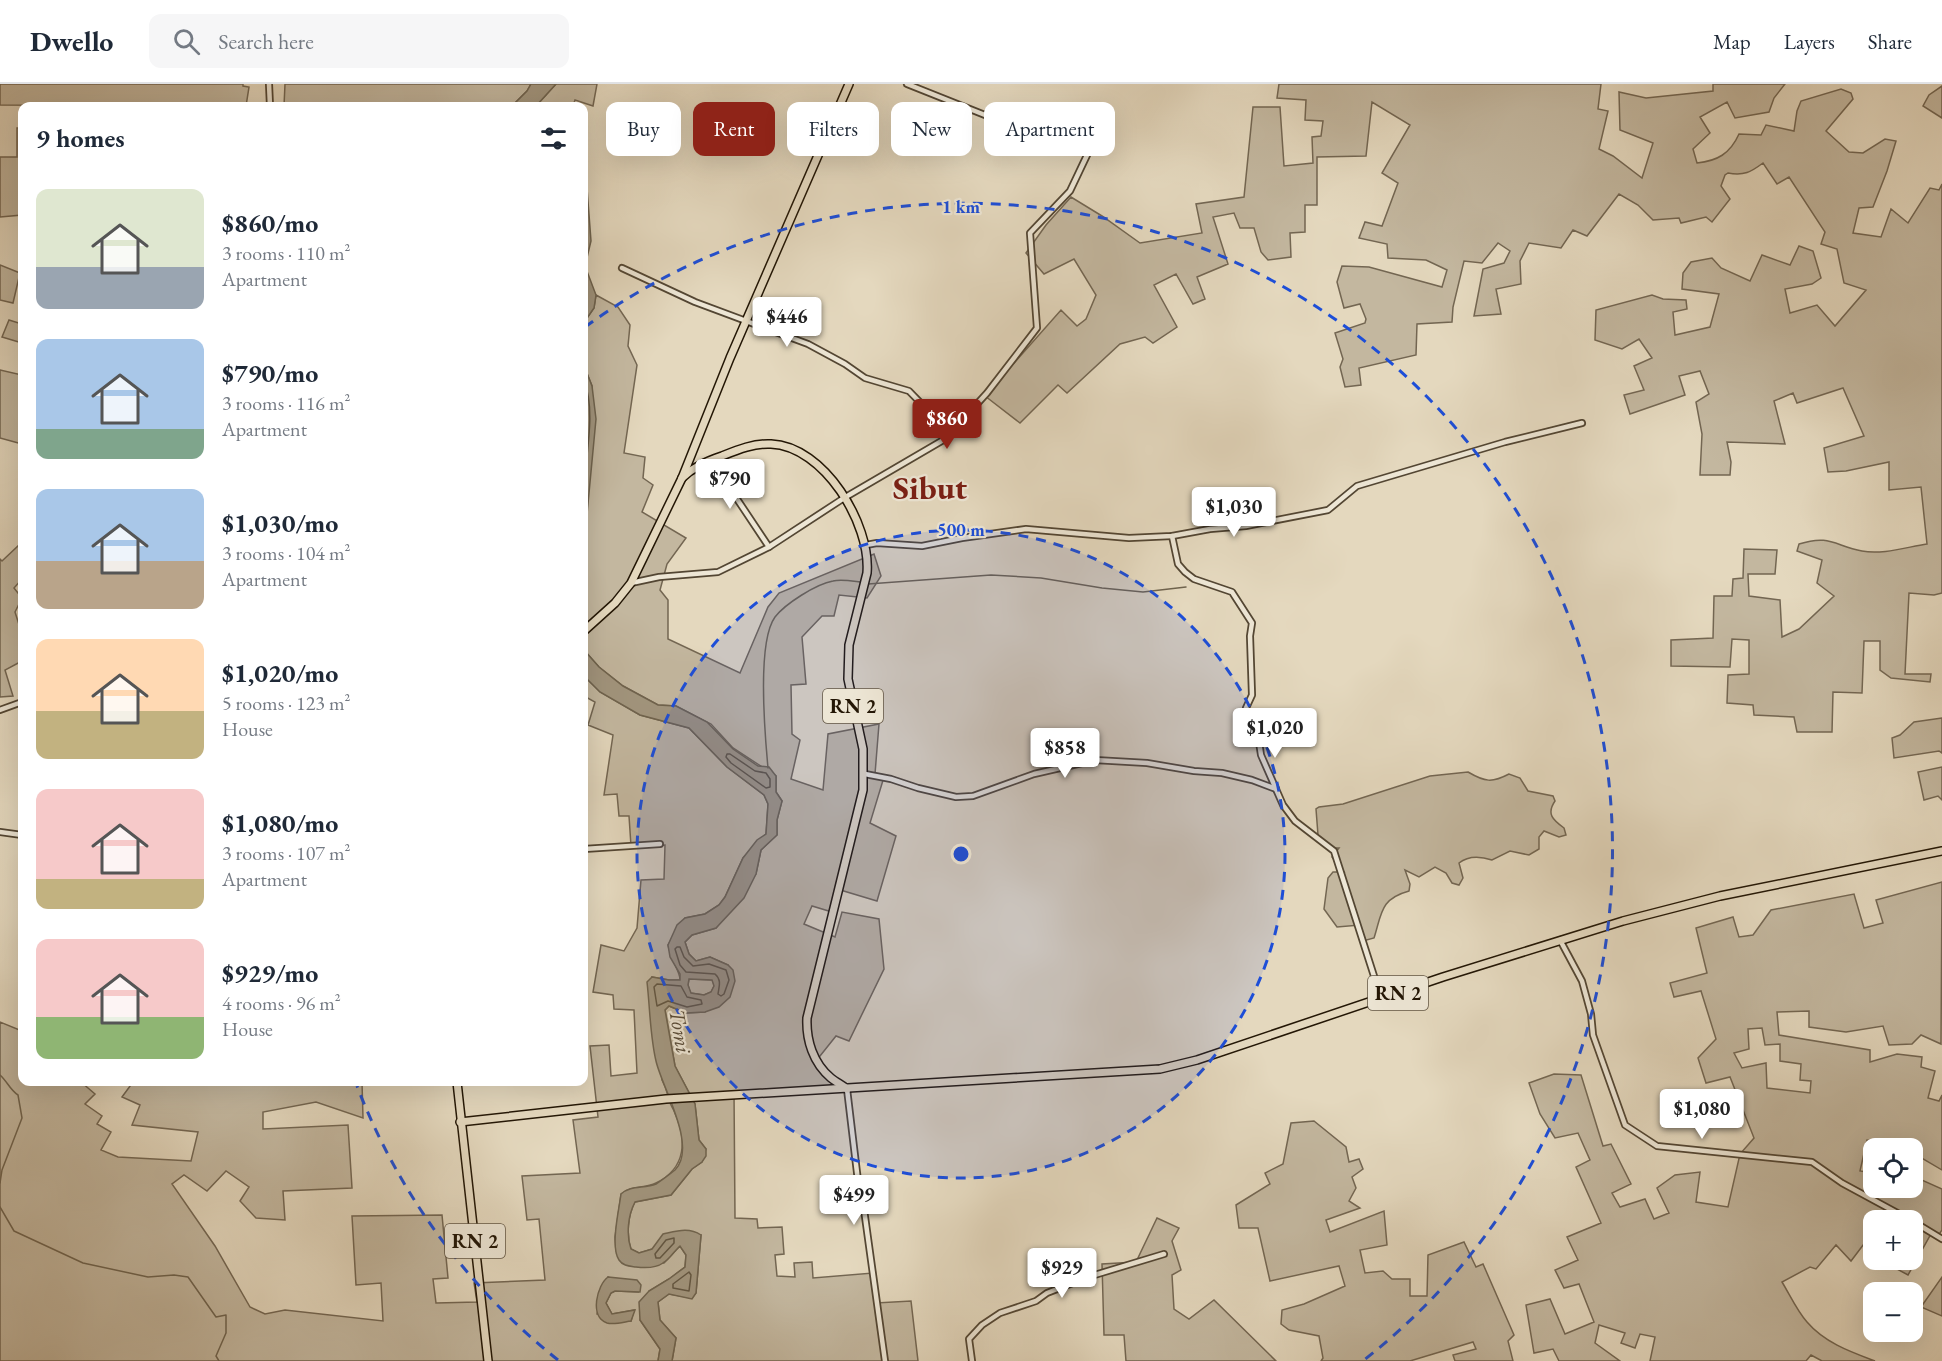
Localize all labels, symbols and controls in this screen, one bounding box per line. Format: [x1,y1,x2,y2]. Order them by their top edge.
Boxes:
search box [149,14,569,68]
text: Dwello [30,23,113,59]
icon: search [170,25,203,58]
text: Search here [218,27,314,56]
text: Map [1713,28,1751,55]
text: Layers [1784,28,1835,55]
text: Share [1868,28,1912,55]
chip: Buy [606,102,681,156]
chip: Rent [693,102,775,156]
chip: Filters [787,102,879,156]
chip: New [891,102,972,156]
chip: Apartment [984,102,1115,156]
text: 9 homes [36,121,125,155]
icon: filters [537,122,570,155]
text: 1 km [942,195,981,218]
text: $860/mo [222,206,318,240]
icon: home [84,213,156,285]
text: 3 rooms · 110 m² [222,240,350,266]
text: Apartment [222,266,307,292]
pin: $446 [751,297,823,348]
text: $446 [767,303,807,329]
text: $790/mo [222,356,318,390]
icon: home [84,363,156,435]
text: 3 rooms · 116 m² [222,390,350,416]
pin: $860 [911,399,983,450]
text: $860 [927,405,967,431]
text: Apartment [222,416,307,442]
pin: $790 [694,459,766,510]
text: $790 [710,465,750,491]
district label: Sibut [893,466,968,509]
pin: $1,030 [1185,487,1283,538]
text: $1,030 [1206,493,1262,519]
text: $1,030/mo [222,506,338,540]
icon: home [84,513,156,585]
text: 500 m [937,518,985,541]
text: 3 rooms · 104 m² [222,540,350,566]
text: Apartment [222,566,307,592]
text: $1,020/mo [222,656,338,690]
icon: home [84,663,156,735]
road number: RN 2 [823,689,883,723]
text: 5 rooms · 123 m² [222,690,350,716]
pin: $1,020 [1226,708,1324,759]
text: $1,020 [1247,714,1303,740]
text: House [222,716,273,742]
pin: $858 [1029,728,1101,779]
text: $858 [1045,734,1085,760]
text: $1,080/mo [222,806,338,840]
icon: home [84,813,156,885]
text: 3 rooms · 107 m² [222,840,350,866]
centre of rings [951,844,971,864]
text: Apartment [222,866,307,892]
text: $929/mo [222,956,318,990]
icon: home [84,963,156,1035]
road number: RN 2 [1368,976,1428,1010]
text: 4 rooms · 96 m² [222,990,341,1016]
water label: Tomi [662,1007,699,1057]
text: House [222,1016,273,1042]
pin: $1,080 [1653,1089,1751,1140]
text: $1,080 [1674,1095,1730,1121]
map controls [1863,1138,1923,1342]
button: locate [1863,1138,1923,1198]
pin: $499 [818,1175,890,1226]
text: $499 [834,1181,874,1207]
button: + [1863,1210,1923,1270]
road number: RN 2 [445,1224,505,1258]
pin: $929 [1026,1248,1098,1299]
text: $929 [1042,1254,1082,1280]
button: − [1863,1282,1923,1342]

